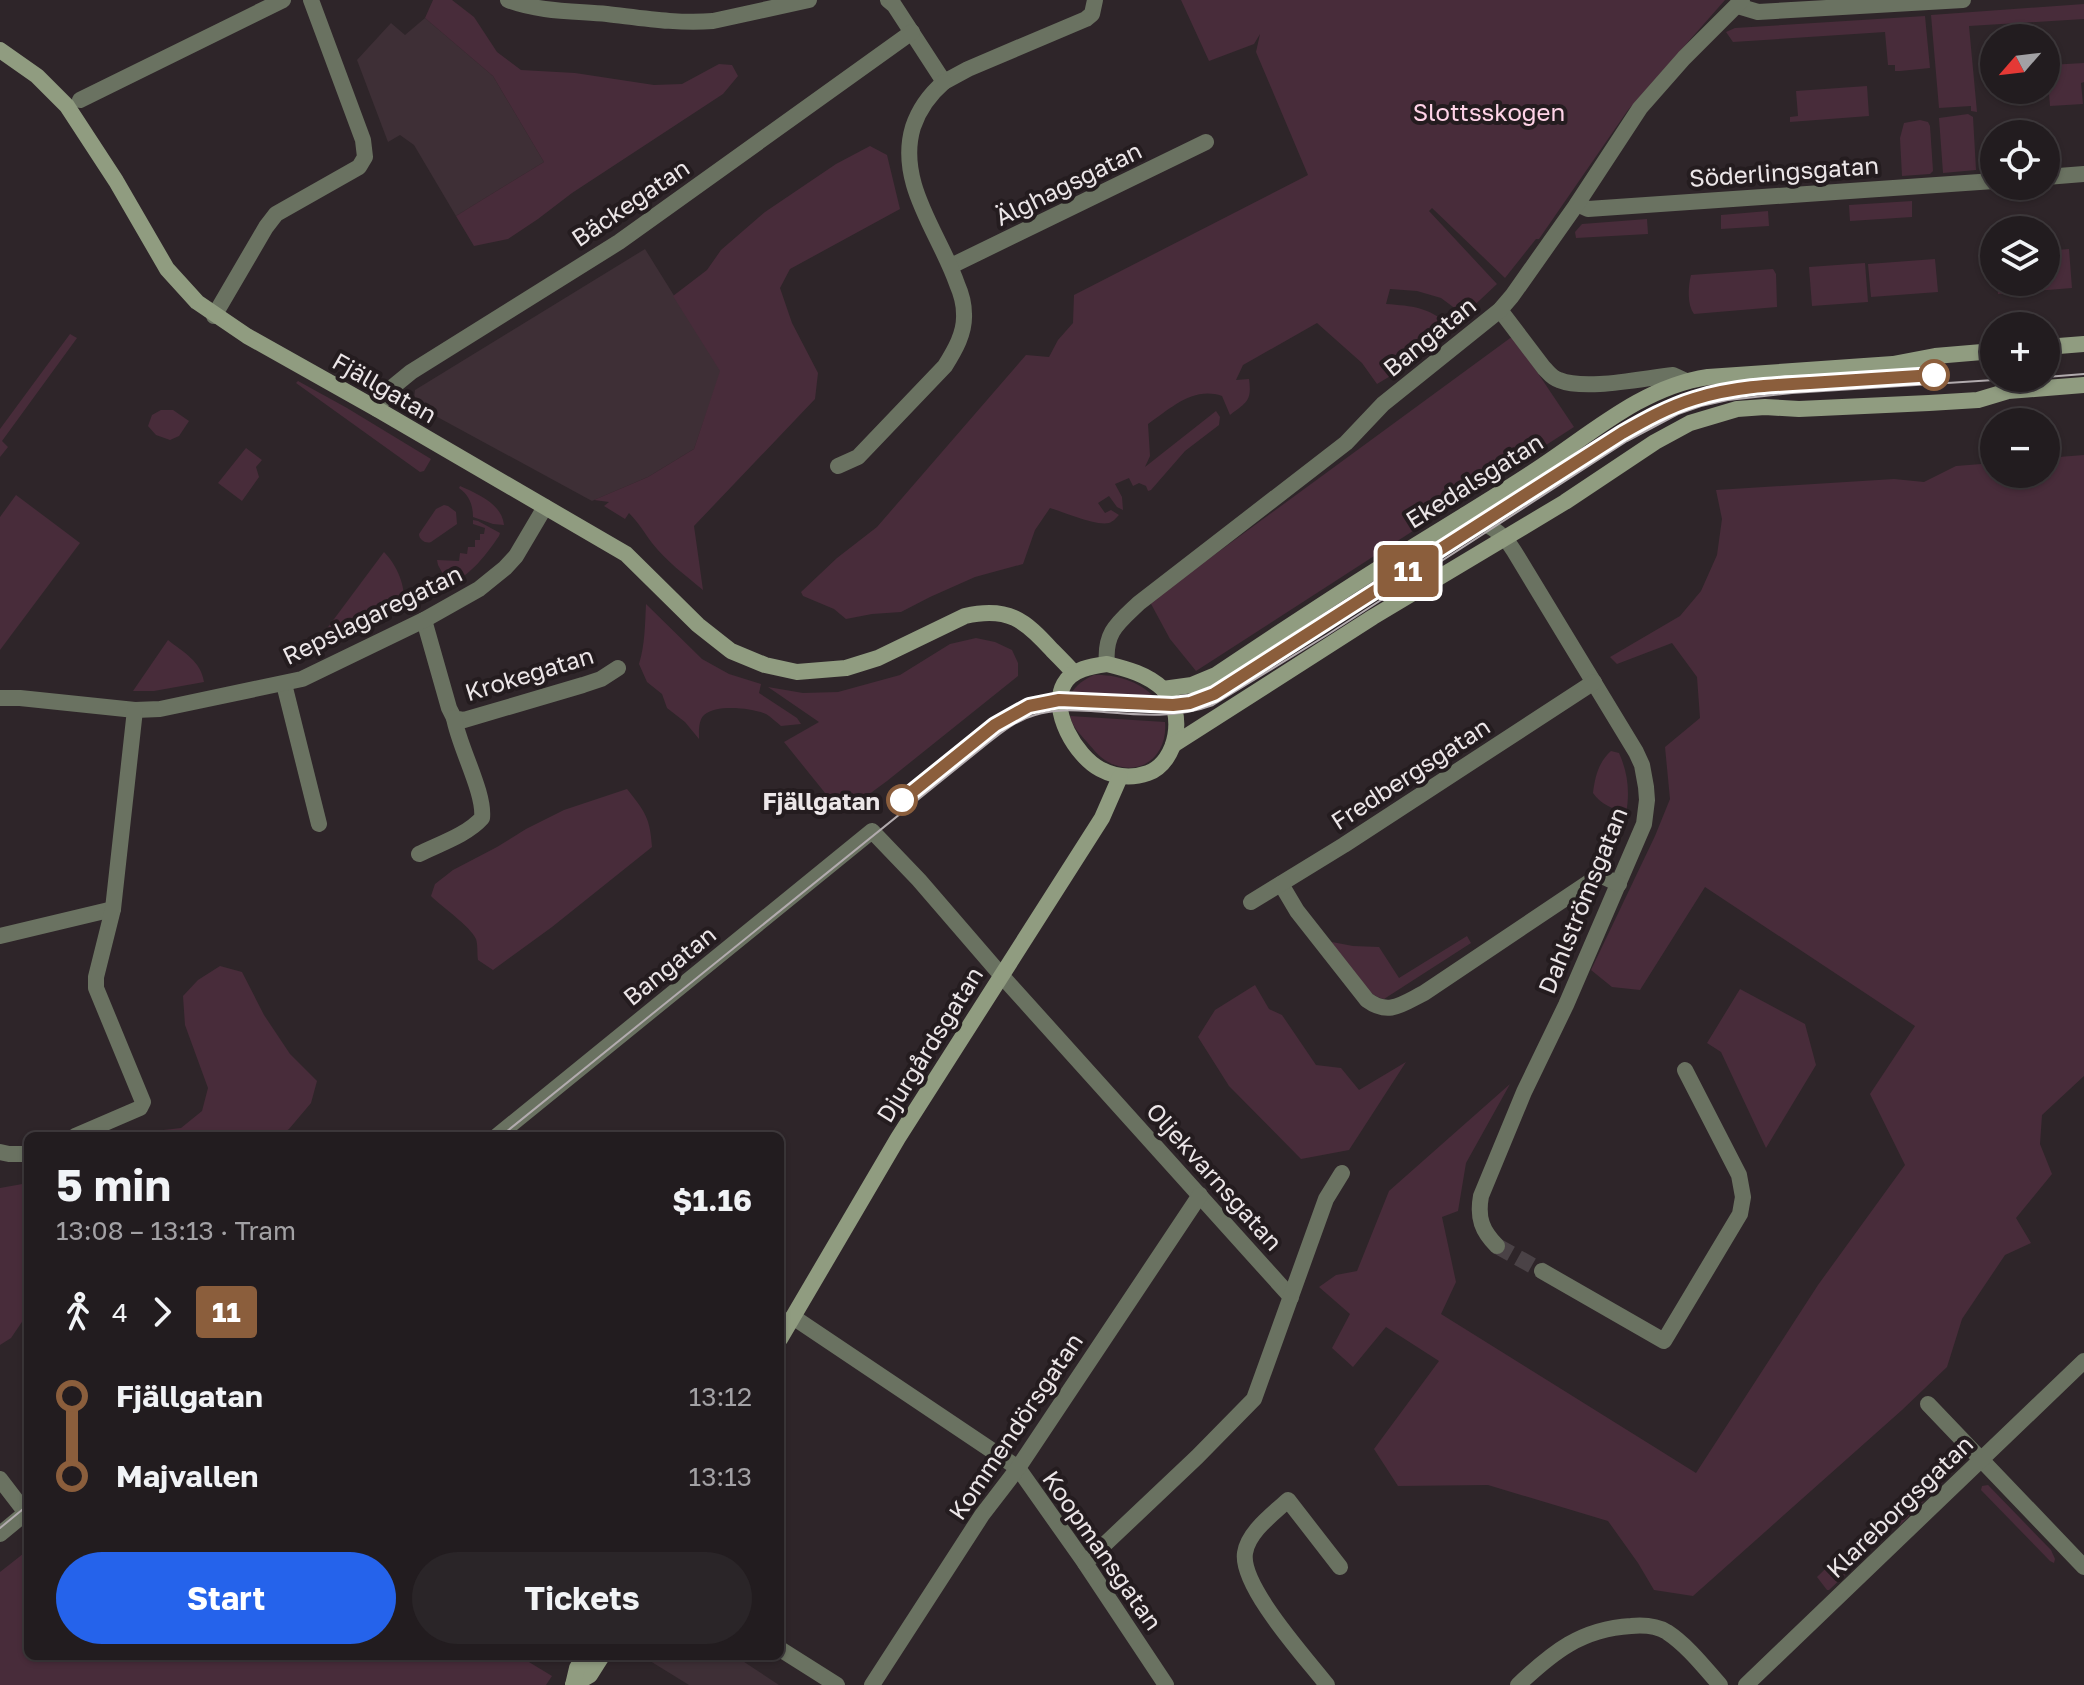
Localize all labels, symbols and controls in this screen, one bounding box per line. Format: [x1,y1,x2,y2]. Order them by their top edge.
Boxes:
north arrow [1980,24,2060,104]
map controls [1980,24,2060,488]
park label: Slottsskogen [1413,97,1565,126]
button: locate [1980,120,2060,200]
street label: Älghagsgatan [990,135,1146,231]
street label: Söderlingsgatan [1688,150,1880,192]
street label: Bäckegatan [566,152,694,252]
button: layers [1980,216,2060,296]
street label: Bangatan [1377,290,1481,382]
button: + [1980,312,2060,392]
street label: Fjällgatan [328,346,442,428]
unlabelled marker [1919,360,1949,390]
button: − [1980,408,2060,488]
street label: Ekedalsgatan [1400,426,1548,534]
line badge: 11 [1372,545,1444,597]
text: 11 [1394,554,1422,587]
street label: Repslagaregatan [278,558,466,670]
street label: Krokegatan [461,640,597,706]
street label: Fredbergsgatan [1325,711,1495,835]
marker: Fjällgatan [887,785,917,815]
place label: Fjällgatan [763,786,880,815]
street label: Dahlströmsgatan [1531,802,1633,998]
street label: Bangatan [617,919,721,1011]
street label: Djurgårdsgatan [870,961,988,1127]
street label: Oljekvarnsgatan [1141,1096,1289,1256]
text: 5 min [56,1158,171,1211]
text: $1.16 [672,1182,752,1218]
text: 13:08 – 13:13 · Tram [56,1215,296,1246]
icon: walk [56,1290,100,1334]
icon: forward [140,1290,184,1334]
text: 11 [212,1295,241,1328]
text: 4 [112,1297,128,1328]
street label: Kommendörsgatan [942,1327,1088,1525]
text: Fjällgatan [116,1378,263,1414]
text: 13:12 [689,1381,752,1412]
street label: Klareborgsgatan [1820,1429,1978,1583]
text: Majvallen [116,1458,258,1494]
text: 13:13 [689,1461,752,1492]
street label: Koopmansgatan [1037,1465,1169,1635]
button: Start [56,1552,396,1644]
button: Tickets [412,1552,752,1644]

